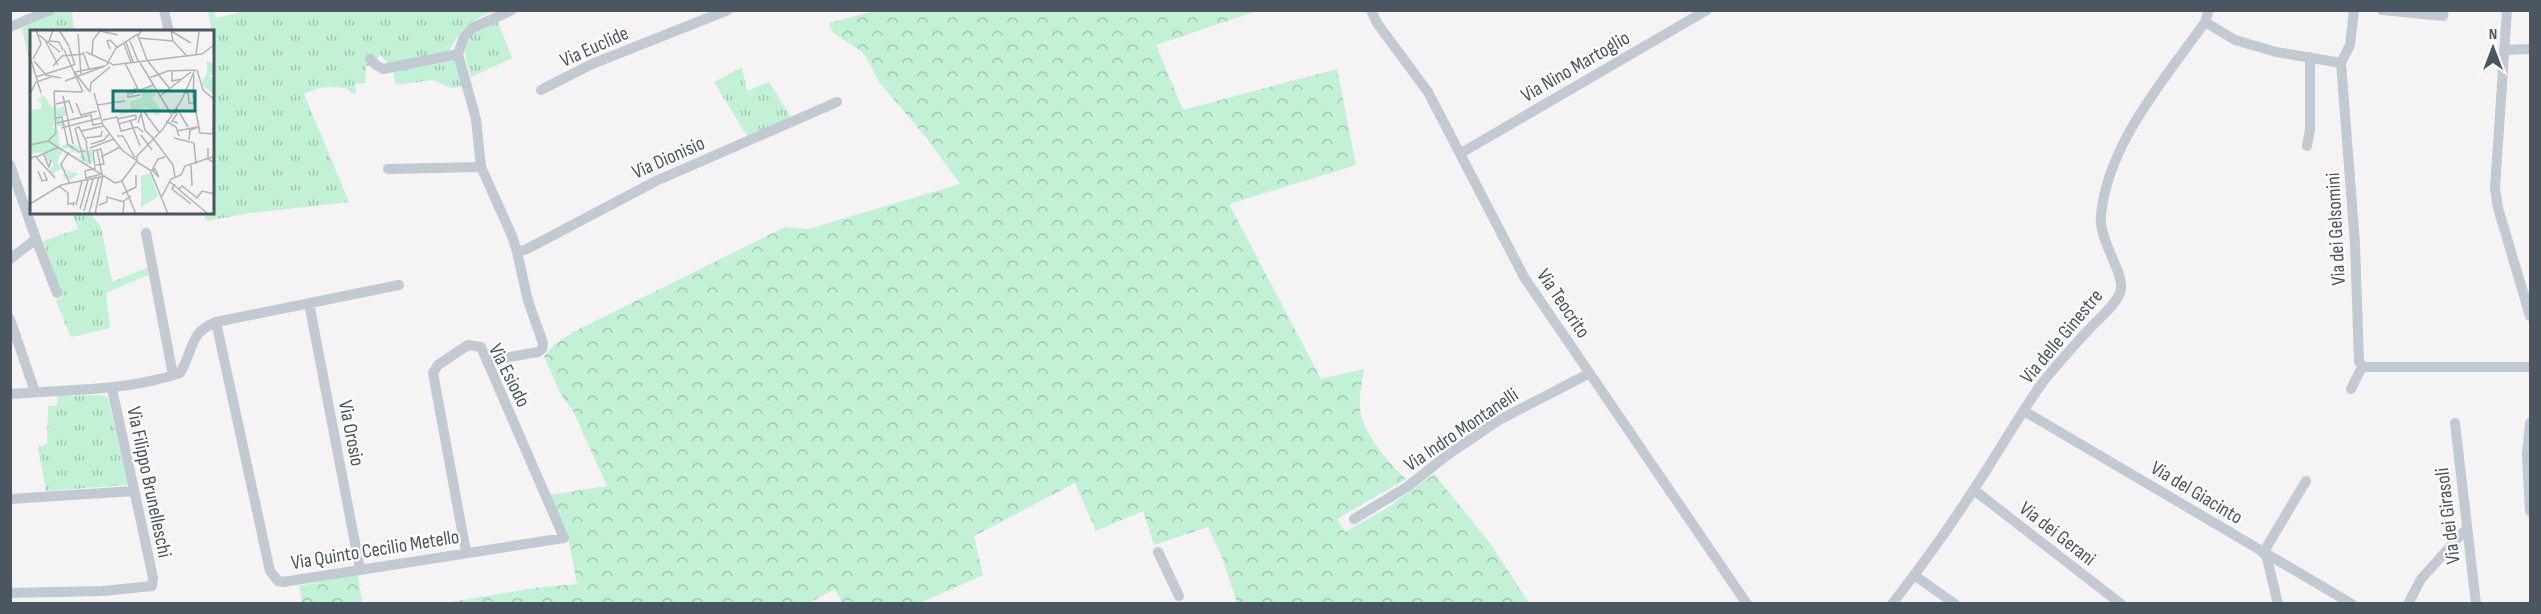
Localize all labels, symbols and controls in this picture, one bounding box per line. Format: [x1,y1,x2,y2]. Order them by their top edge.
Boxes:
north arrow [2463,18,2523,78]
street label: Via Euclide [556,21,632,73]
text: N [2489,25,2497,44]
street label: Via Nino Martoglio [1517,26,1634,108]
inset map [30,30,214,214]
street label: Via Dionisio [628,131,708,185]
street label: Via dei Gelsomini [2321,172,2351,286]
street label: Via Teocrito [1531,264,1595,343]
street label: Via delle Ginestre [2015,285,2108,389]
street label: Via Esiodo [483,340,535,411]
street label: Via Indro Montanelli [1400,383,1523,477]
street label: Via Orosio [333,398,369,468]
street label: Via Filippo Brunelleschi [121,405,177,560]
street label: Via del Giacinto [2146,456,2247,530]
street label: Via dei Girasoli [2430,466,2466,566]
street label: Via dei Gerani [2014,497,2100,571]
street label: Via Quinto Cecilio Metello [289,525,461,575]

